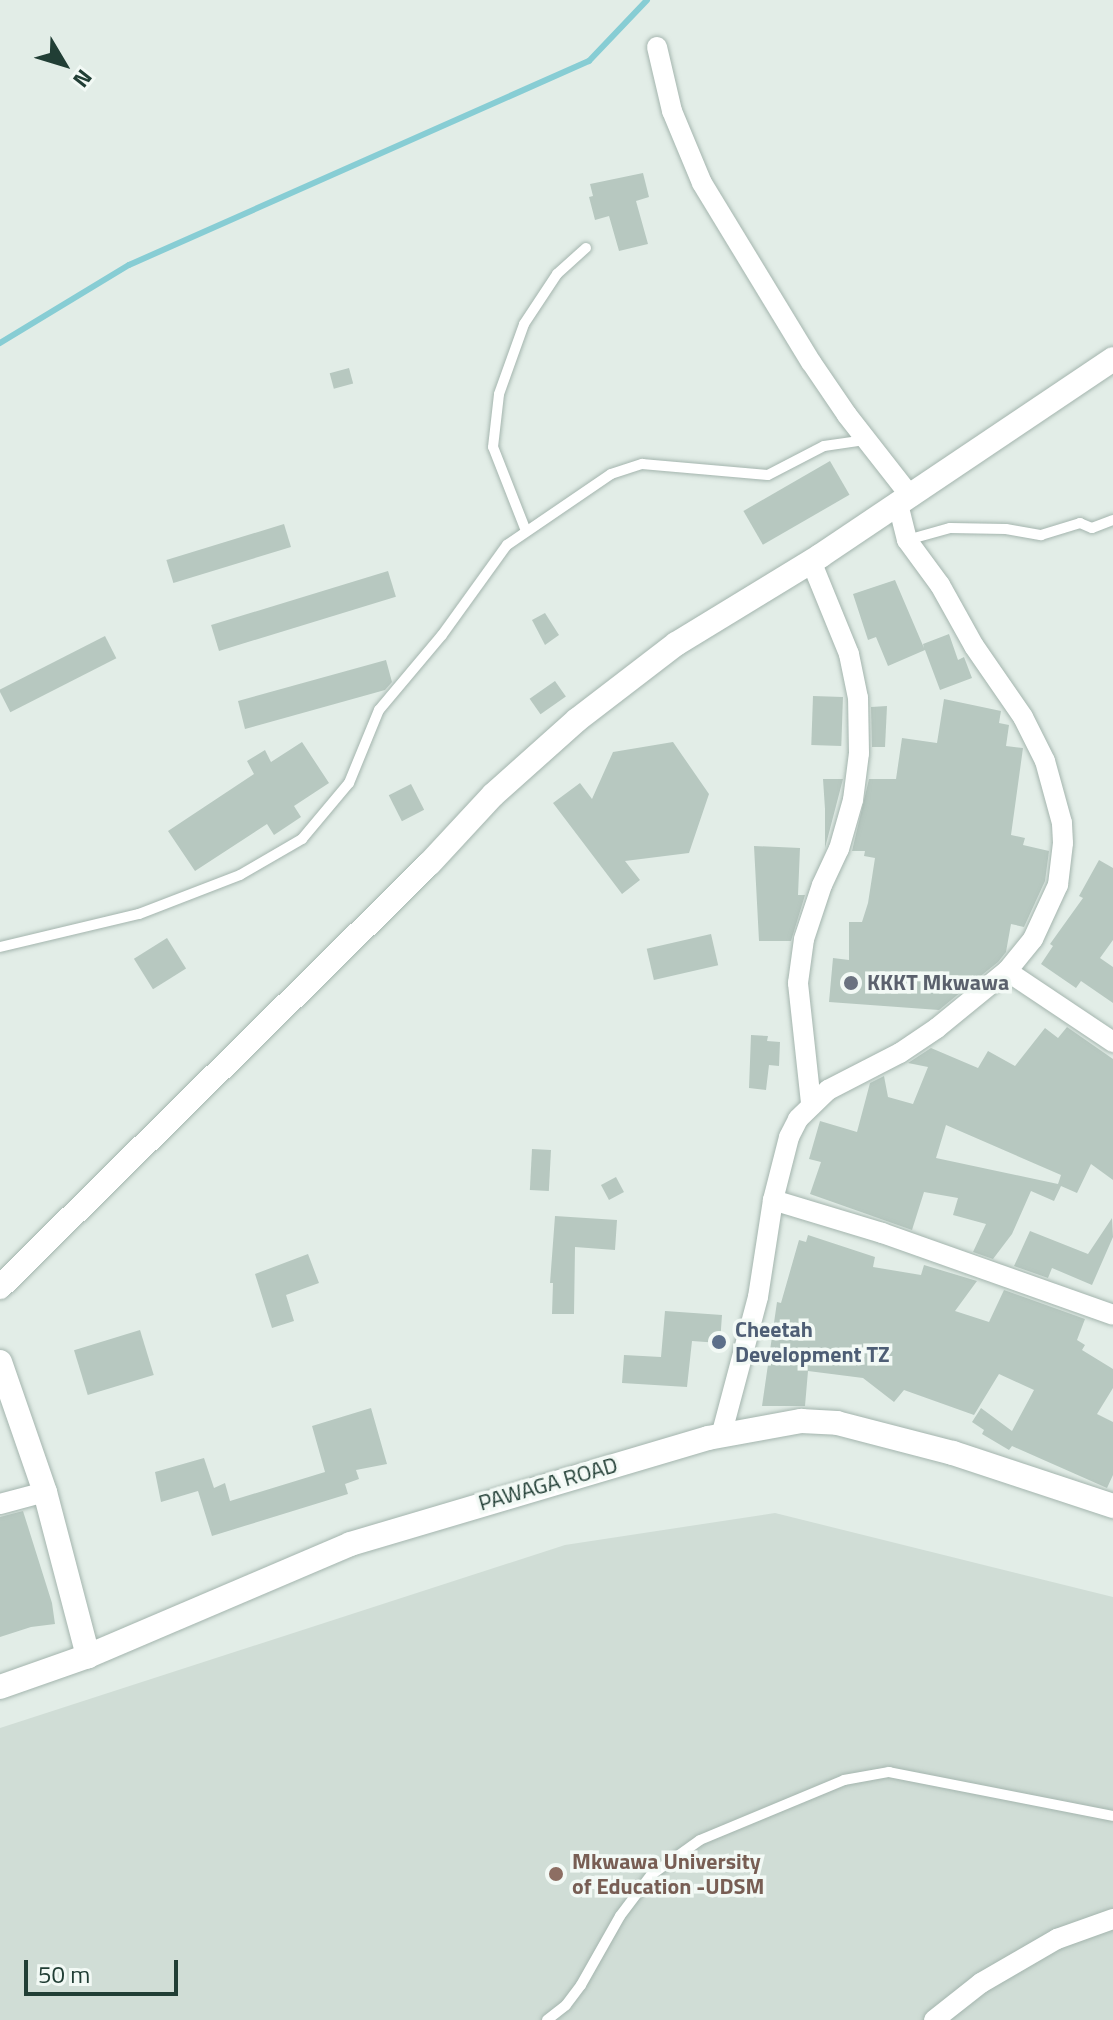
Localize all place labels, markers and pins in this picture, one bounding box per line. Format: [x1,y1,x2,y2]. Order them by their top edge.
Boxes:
place label: KKKT Mkwawa [867,970,1009,996]
marker: KKKT Mkwawa [842,974,860,992]
place label: Cheetah Development TZ [735,1316,890,1368]
marker: Cheetah Development TZ [710,1333,728,1351]
place label: Mkwawa University of Education -UDSM [572,1848,764,1900]
marker: Mkwawa University of Education -UDSM [547,1865,565,1883]

